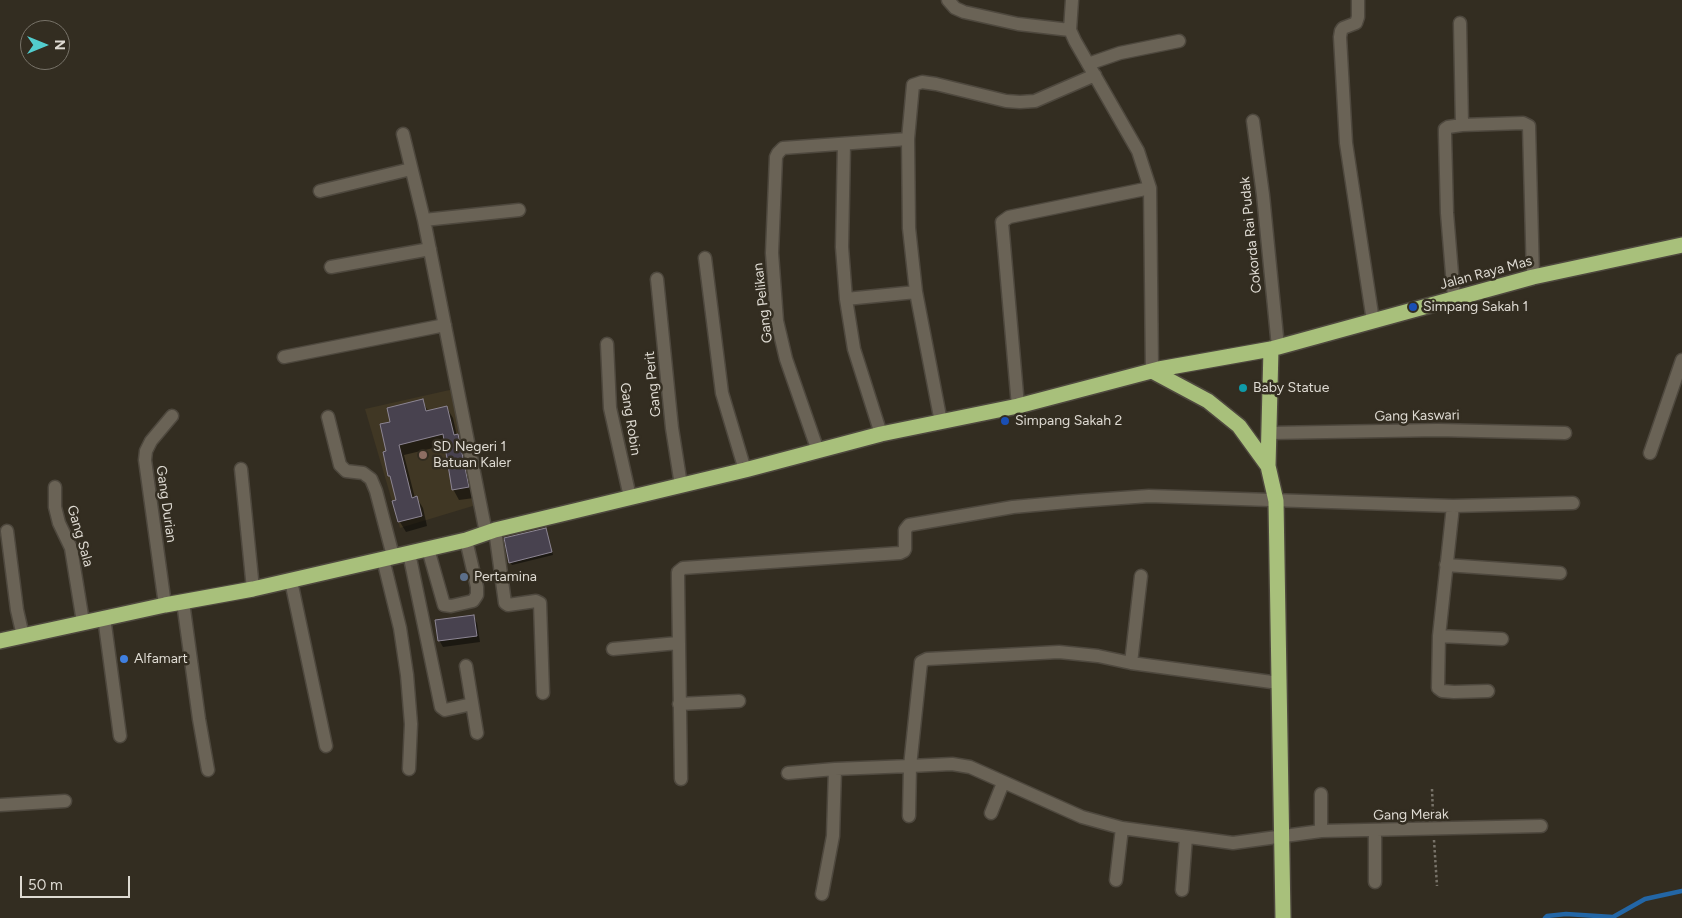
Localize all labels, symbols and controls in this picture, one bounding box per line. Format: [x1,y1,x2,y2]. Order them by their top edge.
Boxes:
north arrow [20,20,70,70]
text: N [51,40,68,50]
street label: Cokorda Rai Pudak [1237,176,1265,294]
street label: Jalan Raya Mas [1438,253,1534,293]
street label: Gang Pelikan [750,262,776,344]
place label: Simpang Sakah 1 [1423,299,1528,315]
marker: Simpang Sakah 1 [1407,301,1419,313]
street label: Gang Perit [641,350,665,418]
place label: Baby Statue [1253,380,1329,396]
street label: Gang Robin [616,381,644,457]
marker: Baby Statue [1237,382,1249,394]
street label: Gang Kaswari [1374,407,1460,425]
place label: Simpang Sakah 2 [1015,413,1122,429]
marker: Simpang Sakah 2 [999,415,1011,427]
place label: SD Negeri 1 Batuan Kaler [433,439,511,472]
marker: SD Negeri 1 Batuan Kaler [417,449,429,461]
street label: Gang Durian [152,464,180,544]
street label: Gang Sala [63,503,97,569]
place label: Pertamina [474,569,537,585]
marker: Pertamina [458,571,470,583]
place label: Alfamart [134,651,188,667]
marker: Alfamart [118,653,130,665]
street label: Gang Merak [1373,806,1449,824]
scale bar [22,866,132,898]
text: 50 m [28,876,63,894]

